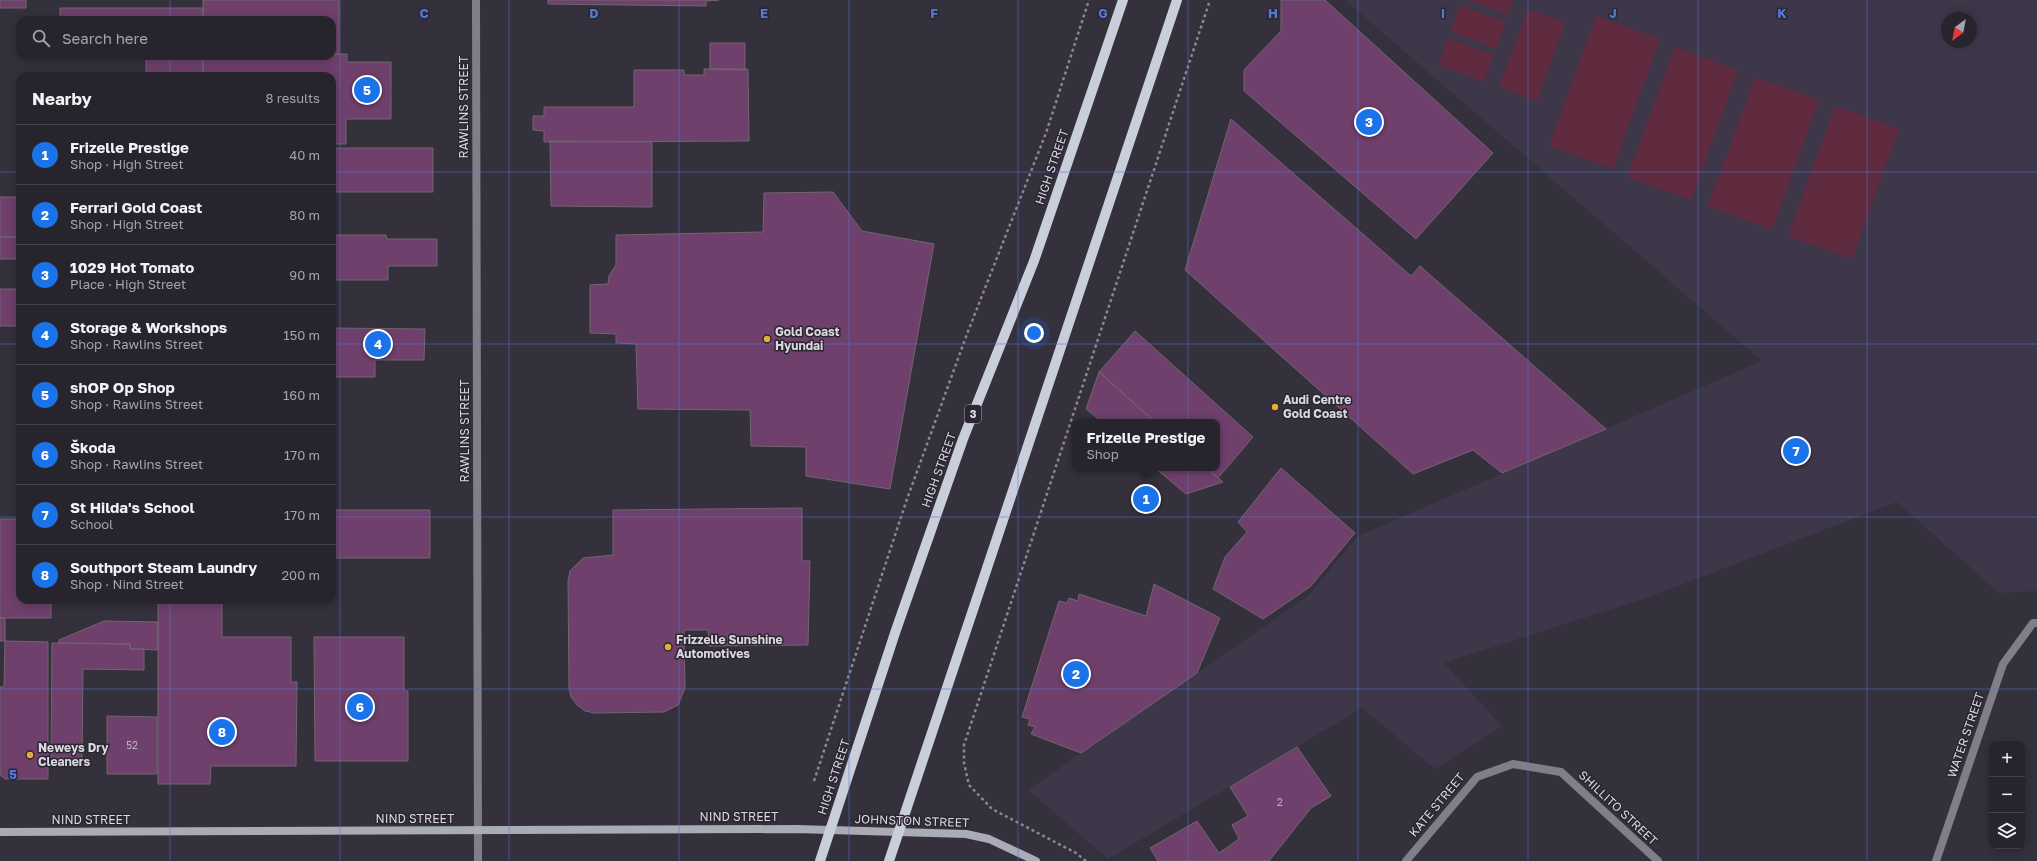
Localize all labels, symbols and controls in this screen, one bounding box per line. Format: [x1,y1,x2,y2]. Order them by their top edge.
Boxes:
text: C [419,5,429,21]
text: D [589,5,599,21]
text: E [760,5,768,21]
text: F [930,5,938,21]
text: G [1098,5,1108,21]
text: H [1268,5,1278,21]
text: I [1441,5,1445,21]
text: J [1609,5,1617,21]
text: K [1777,5,1787,21]
north arrow [1941,12,1977,48]
search box [16,16,336,60]
icon: search [30,27,52,49]
text: Search here [62,29,148,47]
street label: RAWLINS STREET [456,55,471,158]
pin: 5 [354,75,380,105]
text: Nearby [32,88,92,109]
text: 8 results [266,90,320,106]
pin: 3 [1356,107,1382,137]
street label: HIGH STREET [1032,127,1072,207]
text: Frizelle Prestige [70,138,189,156]
text: 1 [42,147,48,163]
text: 40 m [289,147,320,163]
text: Shop · High Street [70,156,184,172]
text: Ferrari Gold Coast [70,198,202,216]
text: 2 [41,207,49,223]
text: 80 m [289,207,320,223]
text: Shop · High Street [70,216,184,232]
text: 1029 Hot Tomato [70,258,194,276]
text: 3 [41,267,49,283]
text: 90 m [289,267,320,283]
text: Place · High Street [70,276,186,292]
text: Storage & Workshops [70,318,227,336]
your location [1024,323,1044,343]
place label: Gold Coast Hyundai [775,324,840,353]
text: 4 [41,327,49,343]
text: 150 m [283,327,320,343]
pin: 4 [365,329,391,359]
marker: Gold Coast Hyundai [762,334,772,344]
text: Shop · Rawlins Street [70,336,203,352]
text: shOP Op Shop [70,378,175,396]
street label: RAWLINS STREET [457,379,472,482]
text: 5 [41,387,49,403]
text: 160 m [283,387,320,403]
place label: Audi Centre Gold Coast [1283,392,1351,421]
text: Shop · Rawlins Street [70,396,203,412]
marker: Audi Centre Gold Coast [1270,402,1280,412]
road number: 3 [965,405,981,423]
popup [1072,419,1220,471]
text: Frizelle Prestige [1087,428,1205,446]
street label: HIGH STREET [918,430,959,509]
pin: 7 [1783,436,1809,466]
text: Škoda [70,438,115,456]
text: Shop [1087,446,1119,462]
text: 6 [41,447,49,463]
text: 170 m [284,447,320,463]
text: Shop · Rawlins Street [70,456,203,472]
pin: 1 [1133,484,1159,514]
text: St Hilda's School [70,498,194,516]
text: 7 [41,507,49,523]
text: 170 m [284,507,320,523]
text: School [70,516,113,532]
text: Southport Steam Laundry [70,558,257,576]
text: 8 [41,567,49,583]
text: 200 m [282,567,320,583]
text: Shop · Nind Street [70,576,184,592]
place label: Frizzelle Sunshine Automotives [676,632,783,661]
marker: Frizzelle Sunshine Automotives [663,642,673,652]
pin: 2 [1063,659,1089,689]
street label: WATER STREET [1944,690,1987,779]
pin: 6 [347,692,373,722]
pin: 8 [209,717,235,747]
street label: HIGH STREET [814,737,853,817]
house number: 52 [126,739,138,751]
place label: Neweys Dry Cleaners [38,740,109,769]
map controls [1989,741,2025,849]
button: + [1989,741,2025,777]
marker: Neweys Dry Cleaners [25,750,35,760]
text: 5 [9,766,17,782]
street label: SHILLITO STREET [1576,767,1661,848]
street label: KATE STREET [1406,769,1468,840]
button: − [1989,777,2025,813]
house number: 2 [1277,796,1283,808]
street label: NIND STREET [700,809,779,824]
street label: NIND STREET [376,811,455,826]
street label: JOHNSTON STREET [854,811,970,830]
street label: NIND STREET [52,812,131,827]
button: layers [1989,813,2025,849]

